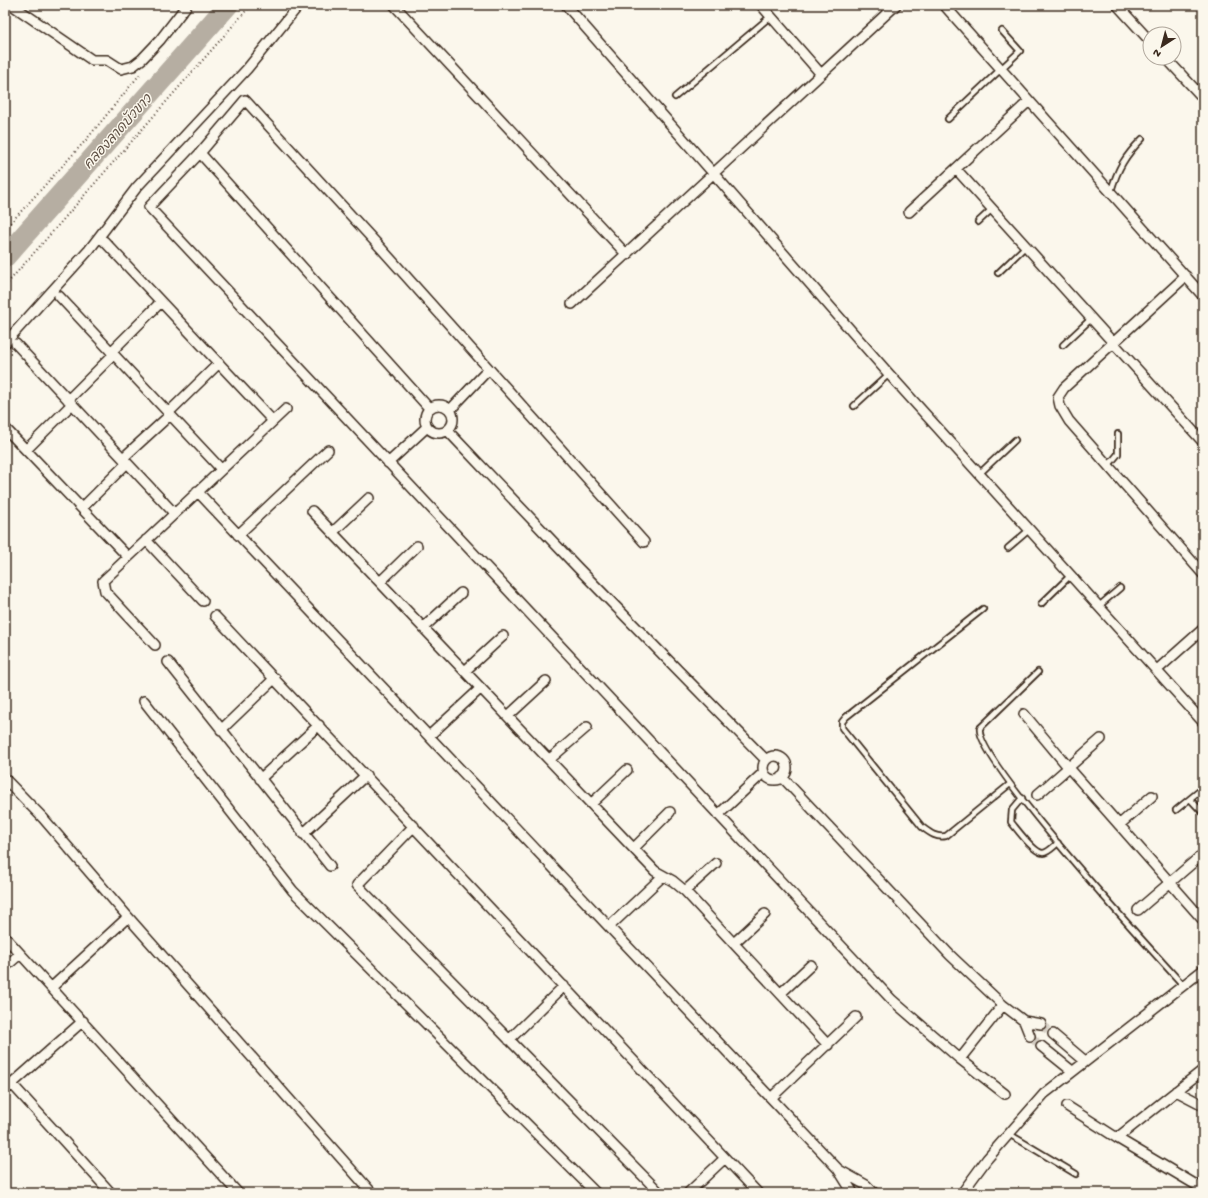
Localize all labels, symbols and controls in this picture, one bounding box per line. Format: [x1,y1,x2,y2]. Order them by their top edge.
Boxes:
north arrow [1142,26,1182,66]
text: N [1151,46,1164,59]
water label: คลองลาดบัวขาว [79,90,157,174]

